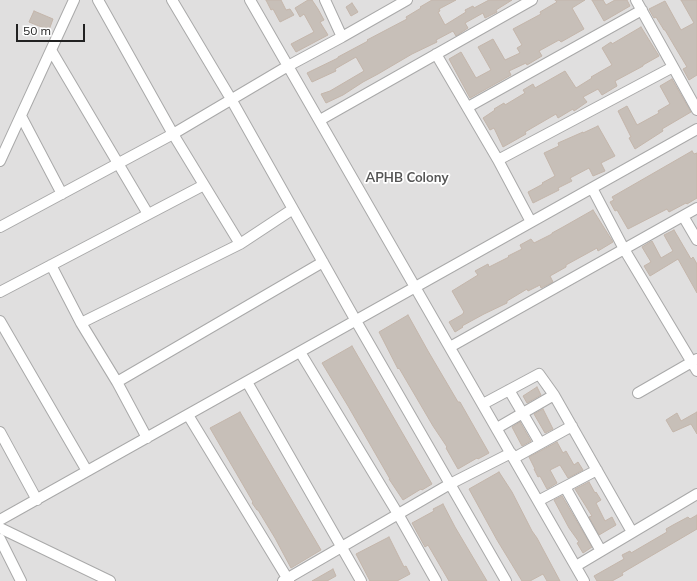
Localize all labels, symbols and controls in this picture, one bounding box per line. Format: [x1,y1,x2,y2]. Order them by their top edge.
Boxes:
scale bar [18,16,87,42]
text: 50 m [23,23,51,38]
district label: APHB Colony [365,170,449,186]

